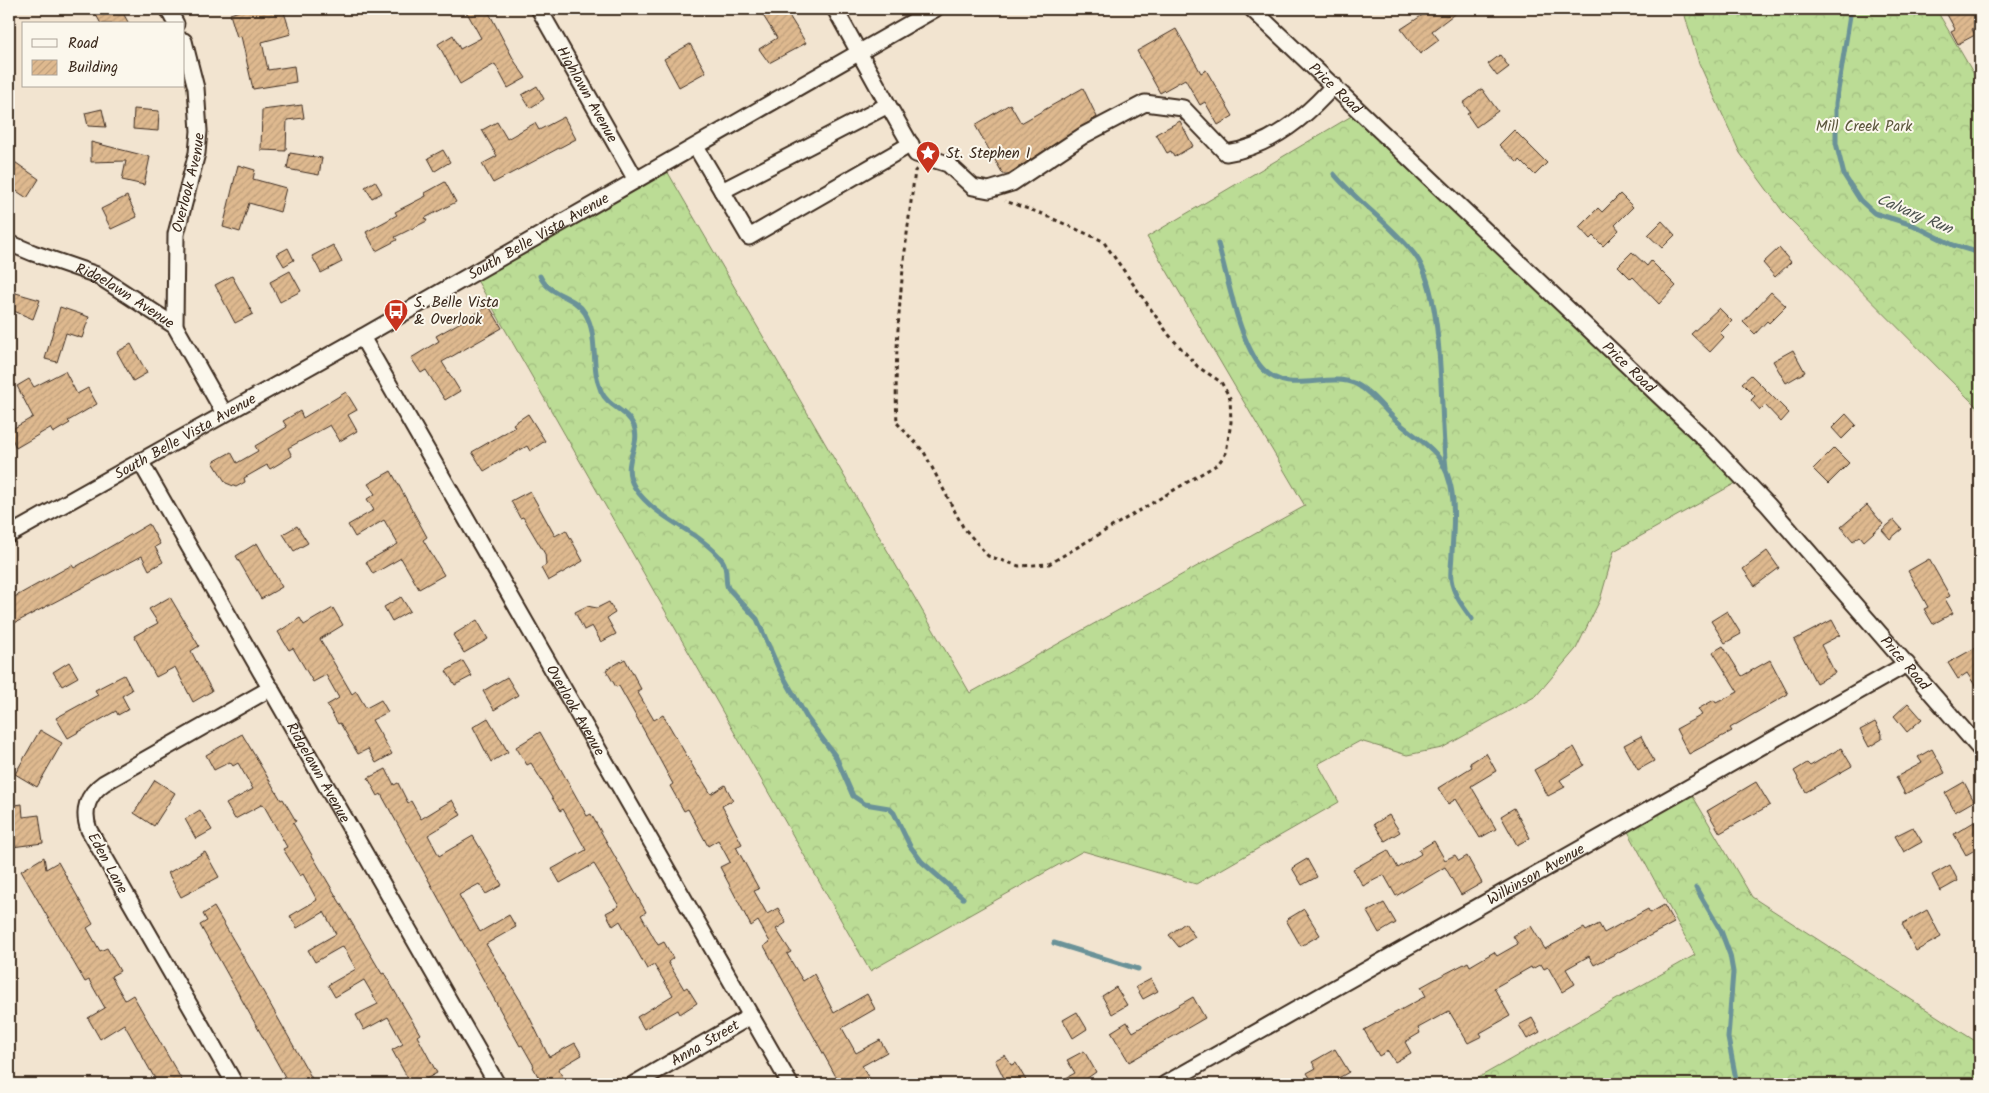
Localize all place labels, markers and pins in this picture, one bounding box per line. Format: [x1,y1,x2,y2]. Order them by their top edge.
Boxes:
place icon: St. Stephen I [915,140,941,174]
place label: St. Stephen I [946,142,1031,166]
place label: S. Belle Vista & Overlook [414,291,499,332]
bus stop icon: S. Belle Vista & Overlook [383,298,409,332]

